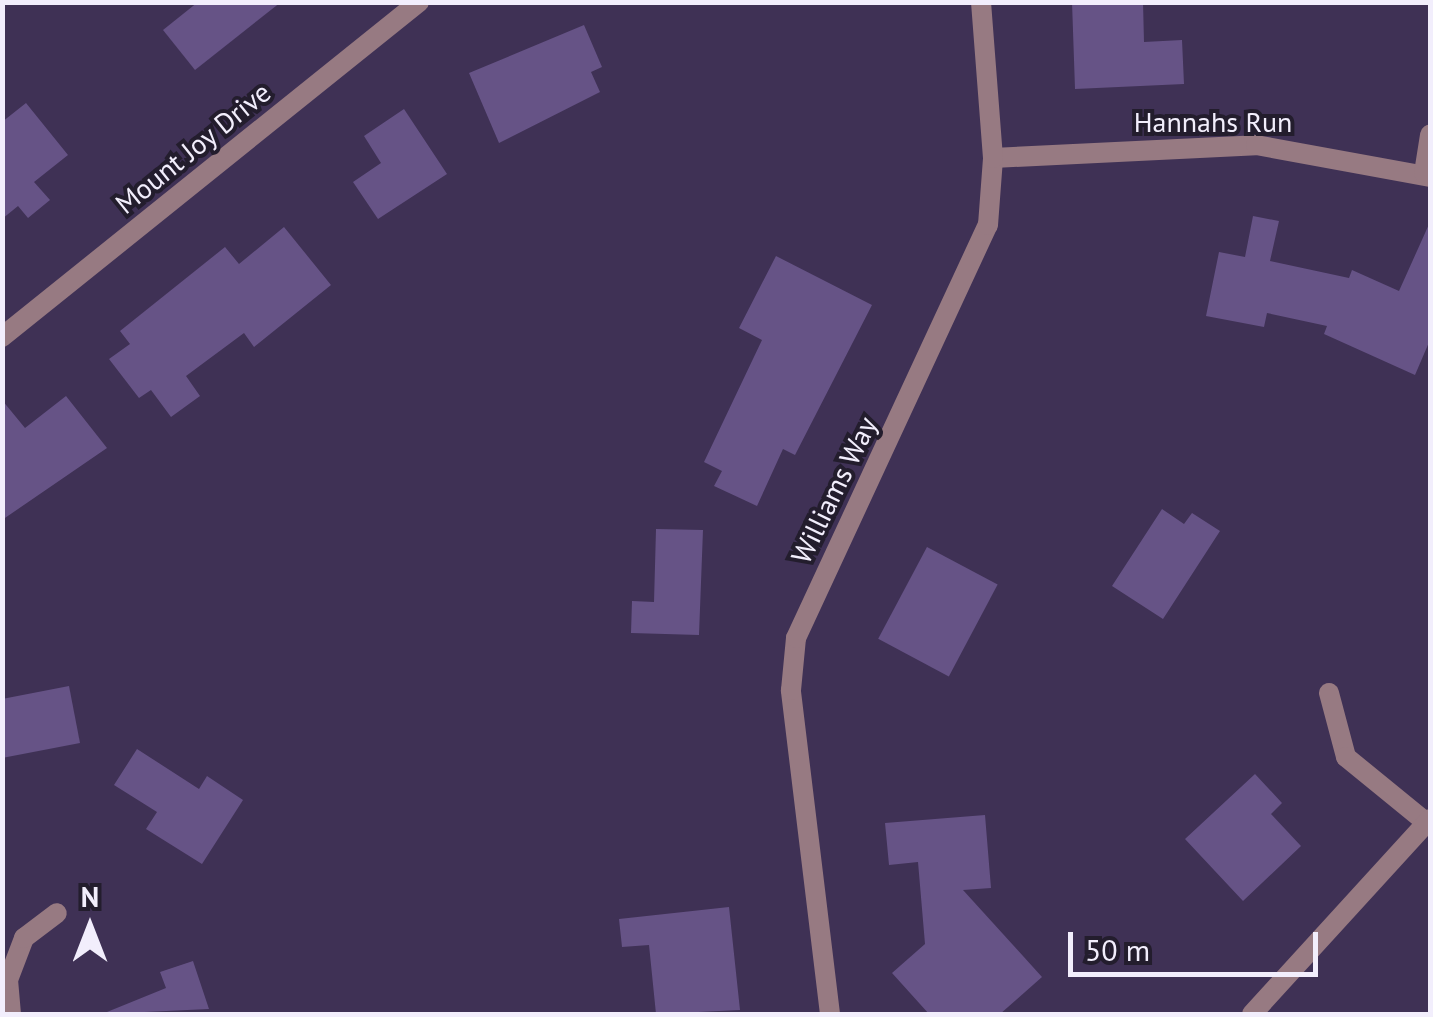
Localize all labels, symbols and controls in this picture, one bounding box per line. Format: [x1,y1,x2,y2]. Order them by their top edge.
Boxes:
street label: Mount Joy Drive [108,75,278,221]
street label: Hannahs Run [1134,105,1292,139]
street label: Williams Way [784,411,884,569]
north arrow [40,877,140,977]
text: N [81,878,99,915]
scale bar [1073,912,1323,974]
text: 50 m [1085,930,1150,969]

